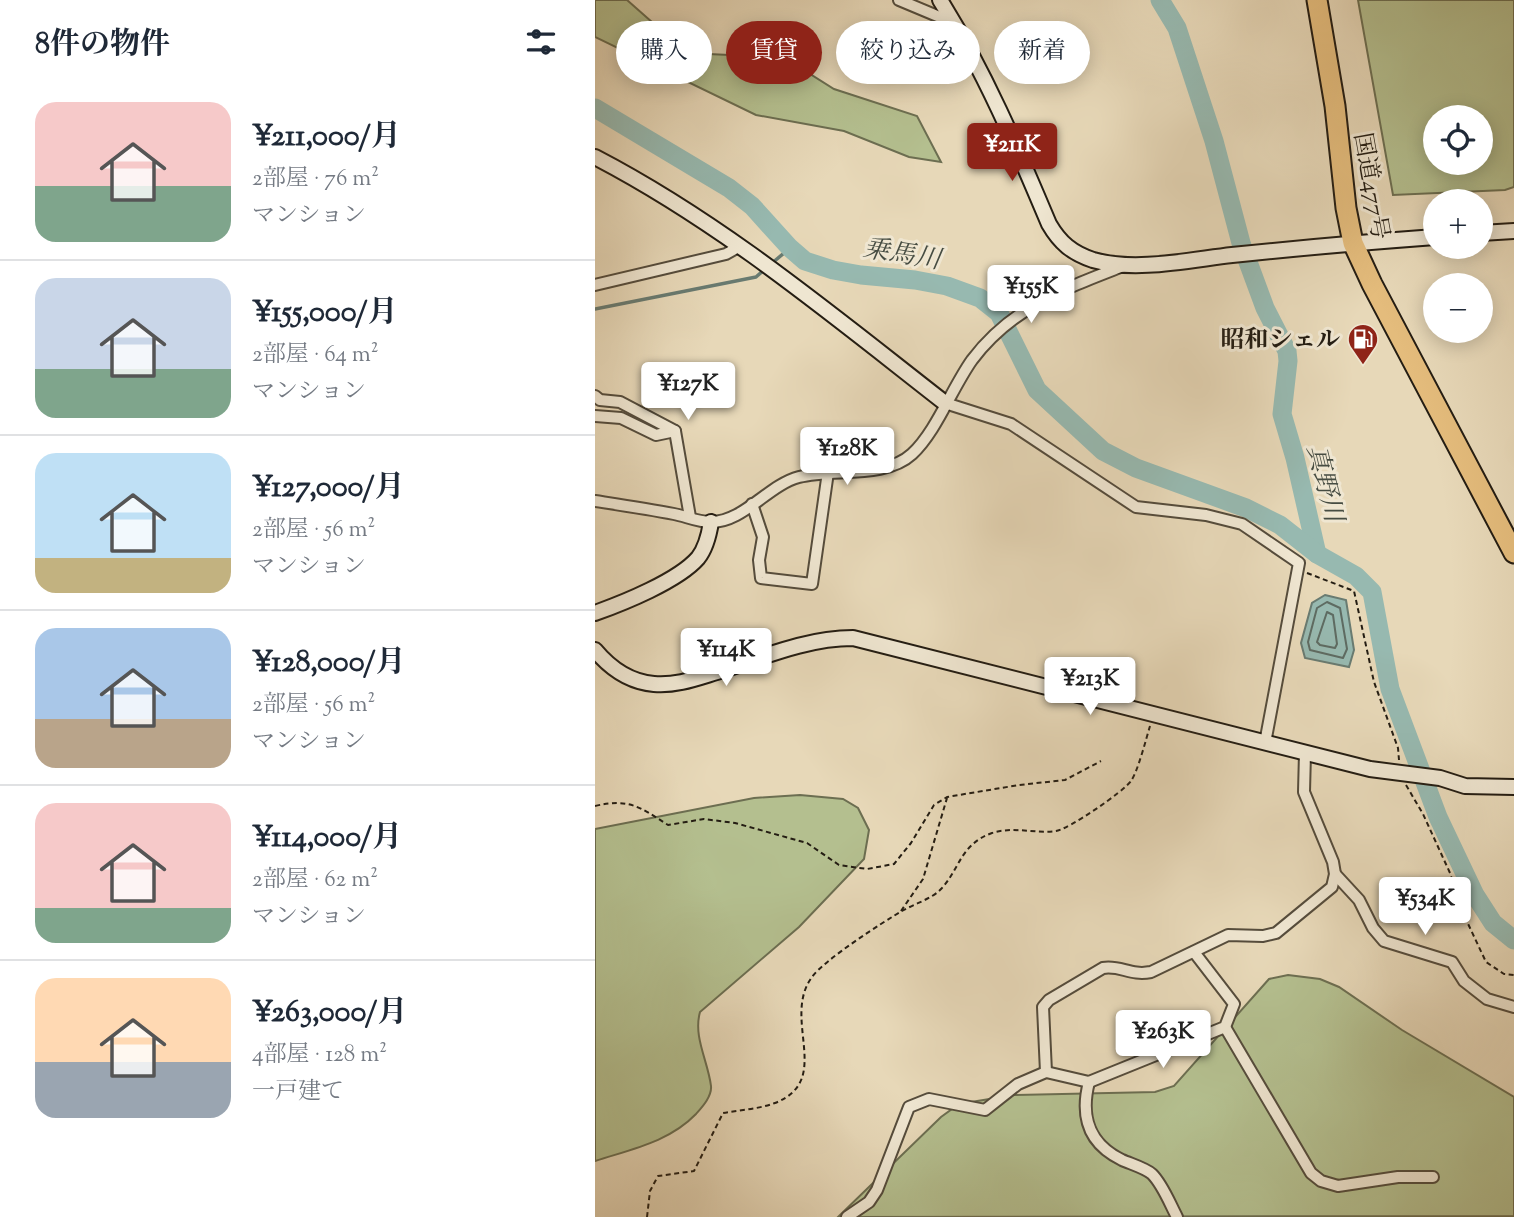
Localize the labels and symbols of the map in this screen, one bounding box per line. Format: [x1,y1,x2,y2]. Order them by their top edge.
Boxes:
pin: ¥211K [963,124,1061,183]
street label: 国道477号 [1344,130,1396,243]
water label: 乗馬川 [860,231,946,280]
pin: ¥155K [982,266,1080,325]
fuel station icon: 昭和シェル [1346,322,1380,366]
place label: 昭和シェル [1220,324,1340,358]
pin: ¥127K [639,362,737,422]
pin: ¥128K [798,428,896,487]
water label: 真野川 [1296,441,1352,529]
pin: ¥114K [677,628,775,688]
pin: ¥213K [1041,658,1139,717]
pin: ¥534K [1376,878,1474,937]
pin: ¥263K [1114,1010,1212,1070]

